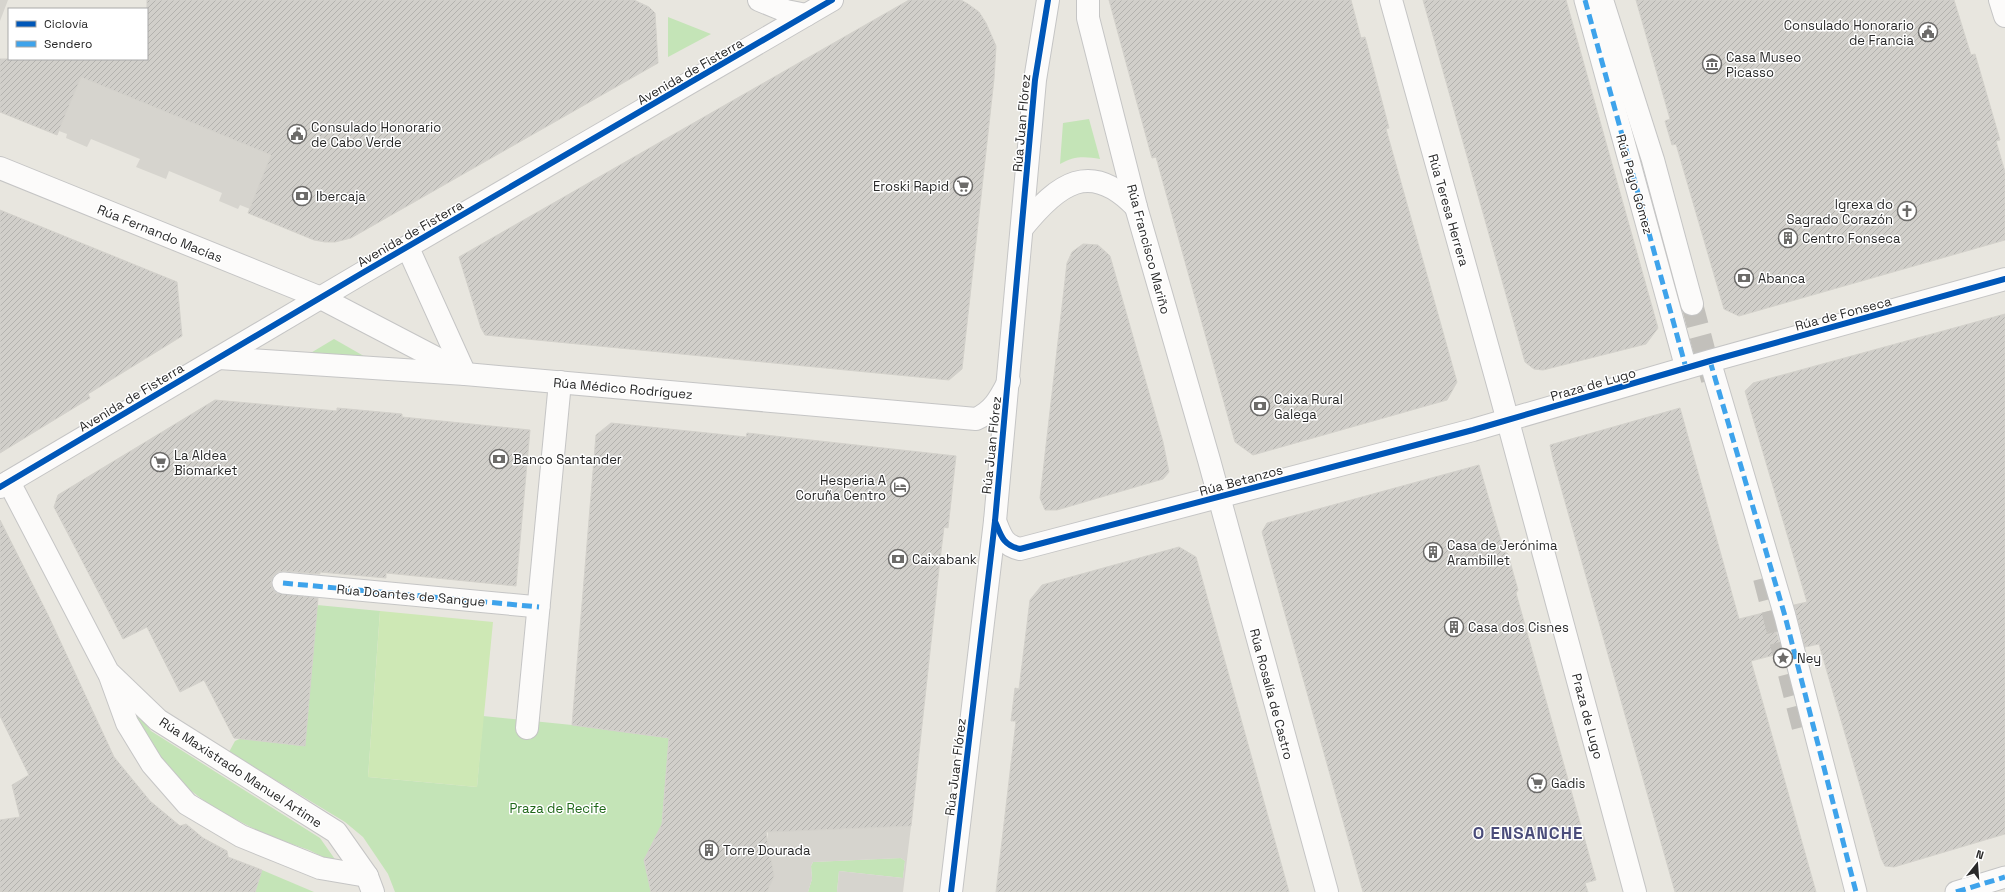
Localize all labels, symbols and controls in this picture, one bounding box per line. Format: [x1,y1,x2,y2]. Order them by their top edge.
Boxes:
legend [8,8,148,60]
text: Ciclovía [44,16,88,32]
place label: Consulado Honorario de Francia [1784,17,1915,49]
public building icon: Consulado Honorario de Francia [1917,21,1939,43]
street label: Avenida de Fisterra [634,34,747,109]
text: Sendero [44,36,92,52]
place label: Casa Museo Picasso [1726,49,1801,81]
museum icon: Casa Museo Picasso [1701,53,1723,75]
street label: Rúa Juan Flórez [1009,73,1034,173]
place label: Consulado Honorario de Cabo Verde [311,119,441,151]
public building icon: Consulado Honorario de Cabo Verde [286,123,308,145]
street label: Rúa Payo Gómez [1612,132,1657,236]
street label: Rúa Teresa Herrera [1424,152,1473,269]
supermarket icon: Eroski Rapid [952,175,974,197]
place label: Eroski Rapid [873,178,949,195]
street label: Rúa Francisco Mariño [1123,182,1174,316]
bank icon: Ibercaja [291,185,313,207]
place label: Ibercaja [316,188,366,205]
street label: Avenida de Fisterra [354,196,467,271]
place label: Igrexa do Sagrado Corazón [1787,196,1893,228]
church icon: Igrexa do Sagrado Corazón [1896,200,1918,222]
street label: Rúa Fernando Macías [95,201,225,266]
building icon: Centro Fonseca [1777,227,1799,249]
place label: Centro Fonseca [1802,230,1901,247]
bank icon: Abanca [1733,267,1755,289]
place label: Abanca [1758,270,1806,287]
street label: Rúa de Fonseca [1793,292,1894,335]
street label: Avenida de Fisterra [76,359,187,436]
street label: Praza de Lugo [1548,364,1638,405]
street label: Rúa Médico Rodríguez [553,374,694,403]
place label: Caixa Rural Galega [1274,391,1343,423]
street label: Rúa Juan Flórez [978,395,1005,495]
bank icon: Caixa Rural Galega [1249,395,1271,417]
place label: La Aldea Biomarket [174,447,237,479]
bank icon: Banco Santander [488,448,510,470]
supermarket icon: La Aldea Biomarket [149,451,171,473]
place label: Banco Santander [513,451,622,468]
street label: Rúa Betanzos [1197,461,1285,500]
place label: Hesperia A Coruña Centro [795,472,886,504]
hotel icon: Hesperia A Coruña Centro [889,476,911,498]
place label: Casa de Jerónima Arambillet [1447,537,1558,569]
building icon: Casa de Jerónima Arambillet [1422,541,1444,563]
bank icon: Caixabank [887,548,909,570]
place label: Caixabank [912,551,977,568]
street label: Rúa Doantes de Sangue [336,581,486,610]
building icon: Casa dos Cisnes [1443,616,1465,638]
place label: Casa dos Cisnes [1468,619,1569,636]
street label: Rúa Rosalía de Castro [1246,627,1297,762]
place icon: Ney [1772,647,1794,669]
place label: Ney [1797,650,1821,667]
street label: Praza de Lugo [1568,671,1607,761]
street label: Rúa Maxistrado Manuel Artime [156,713,325,831]
street label: Rúa Juan Flórez [941,717,970,817]
supermarket icon: Gadis [1526,772,1548,794]
place label: Gadis [1551,775,1585,792]
park label: Praza de Recife [510,800,606,817]
district label: O ENSANCHE [1473,822,1583,844]
building icon: Torre Dourada [698,839,720,861]
place label: Torre Dourada [723,842,811,859]
north arrow [1957,844,1997,884]
text: N [1974,847,1985,862]

